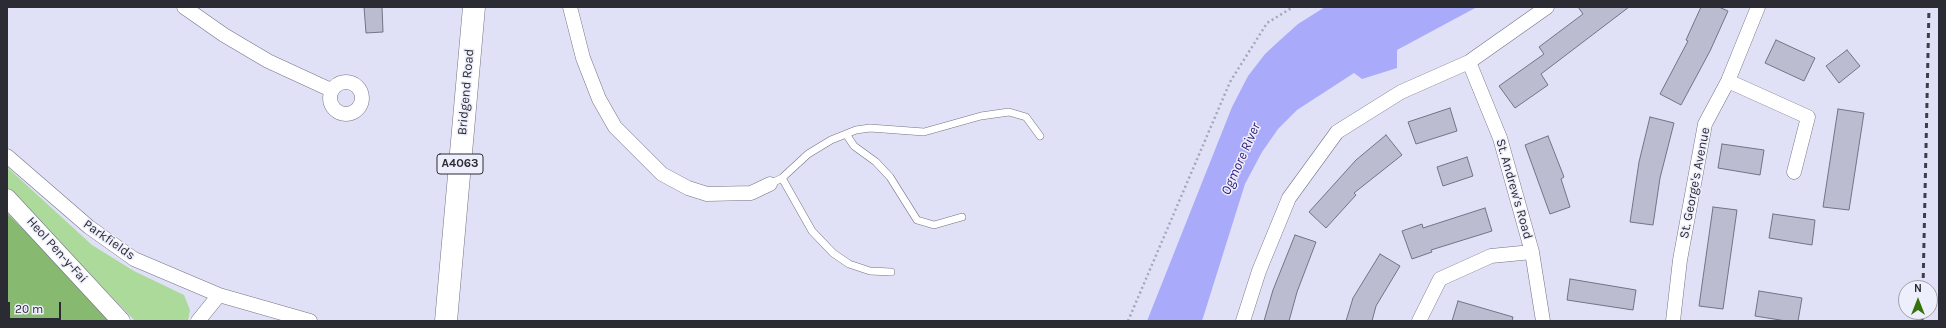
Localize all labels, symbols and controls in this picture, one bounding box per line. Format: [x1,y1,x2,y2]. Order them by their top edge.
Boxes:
street label: Bridgend Road [454,48,478,136]
water label: Ogmore River [1218,120,1264,198]
street label: St. George's Avenue [1677,126,1713,240]
street label: St. Andrew's Road [1492,137,1536,241]
road number: A4063 [437,154,483,174]
street label: Heol Pen-y-Fai [23,214,91,286]
street label: Parkfields [80,217,138,263]
north arrow [1898,280,1938,320]
text: N [1914,282,1922,295]
scale bar [10,294,63,320]
text: 20 m [15,302,43,316]

